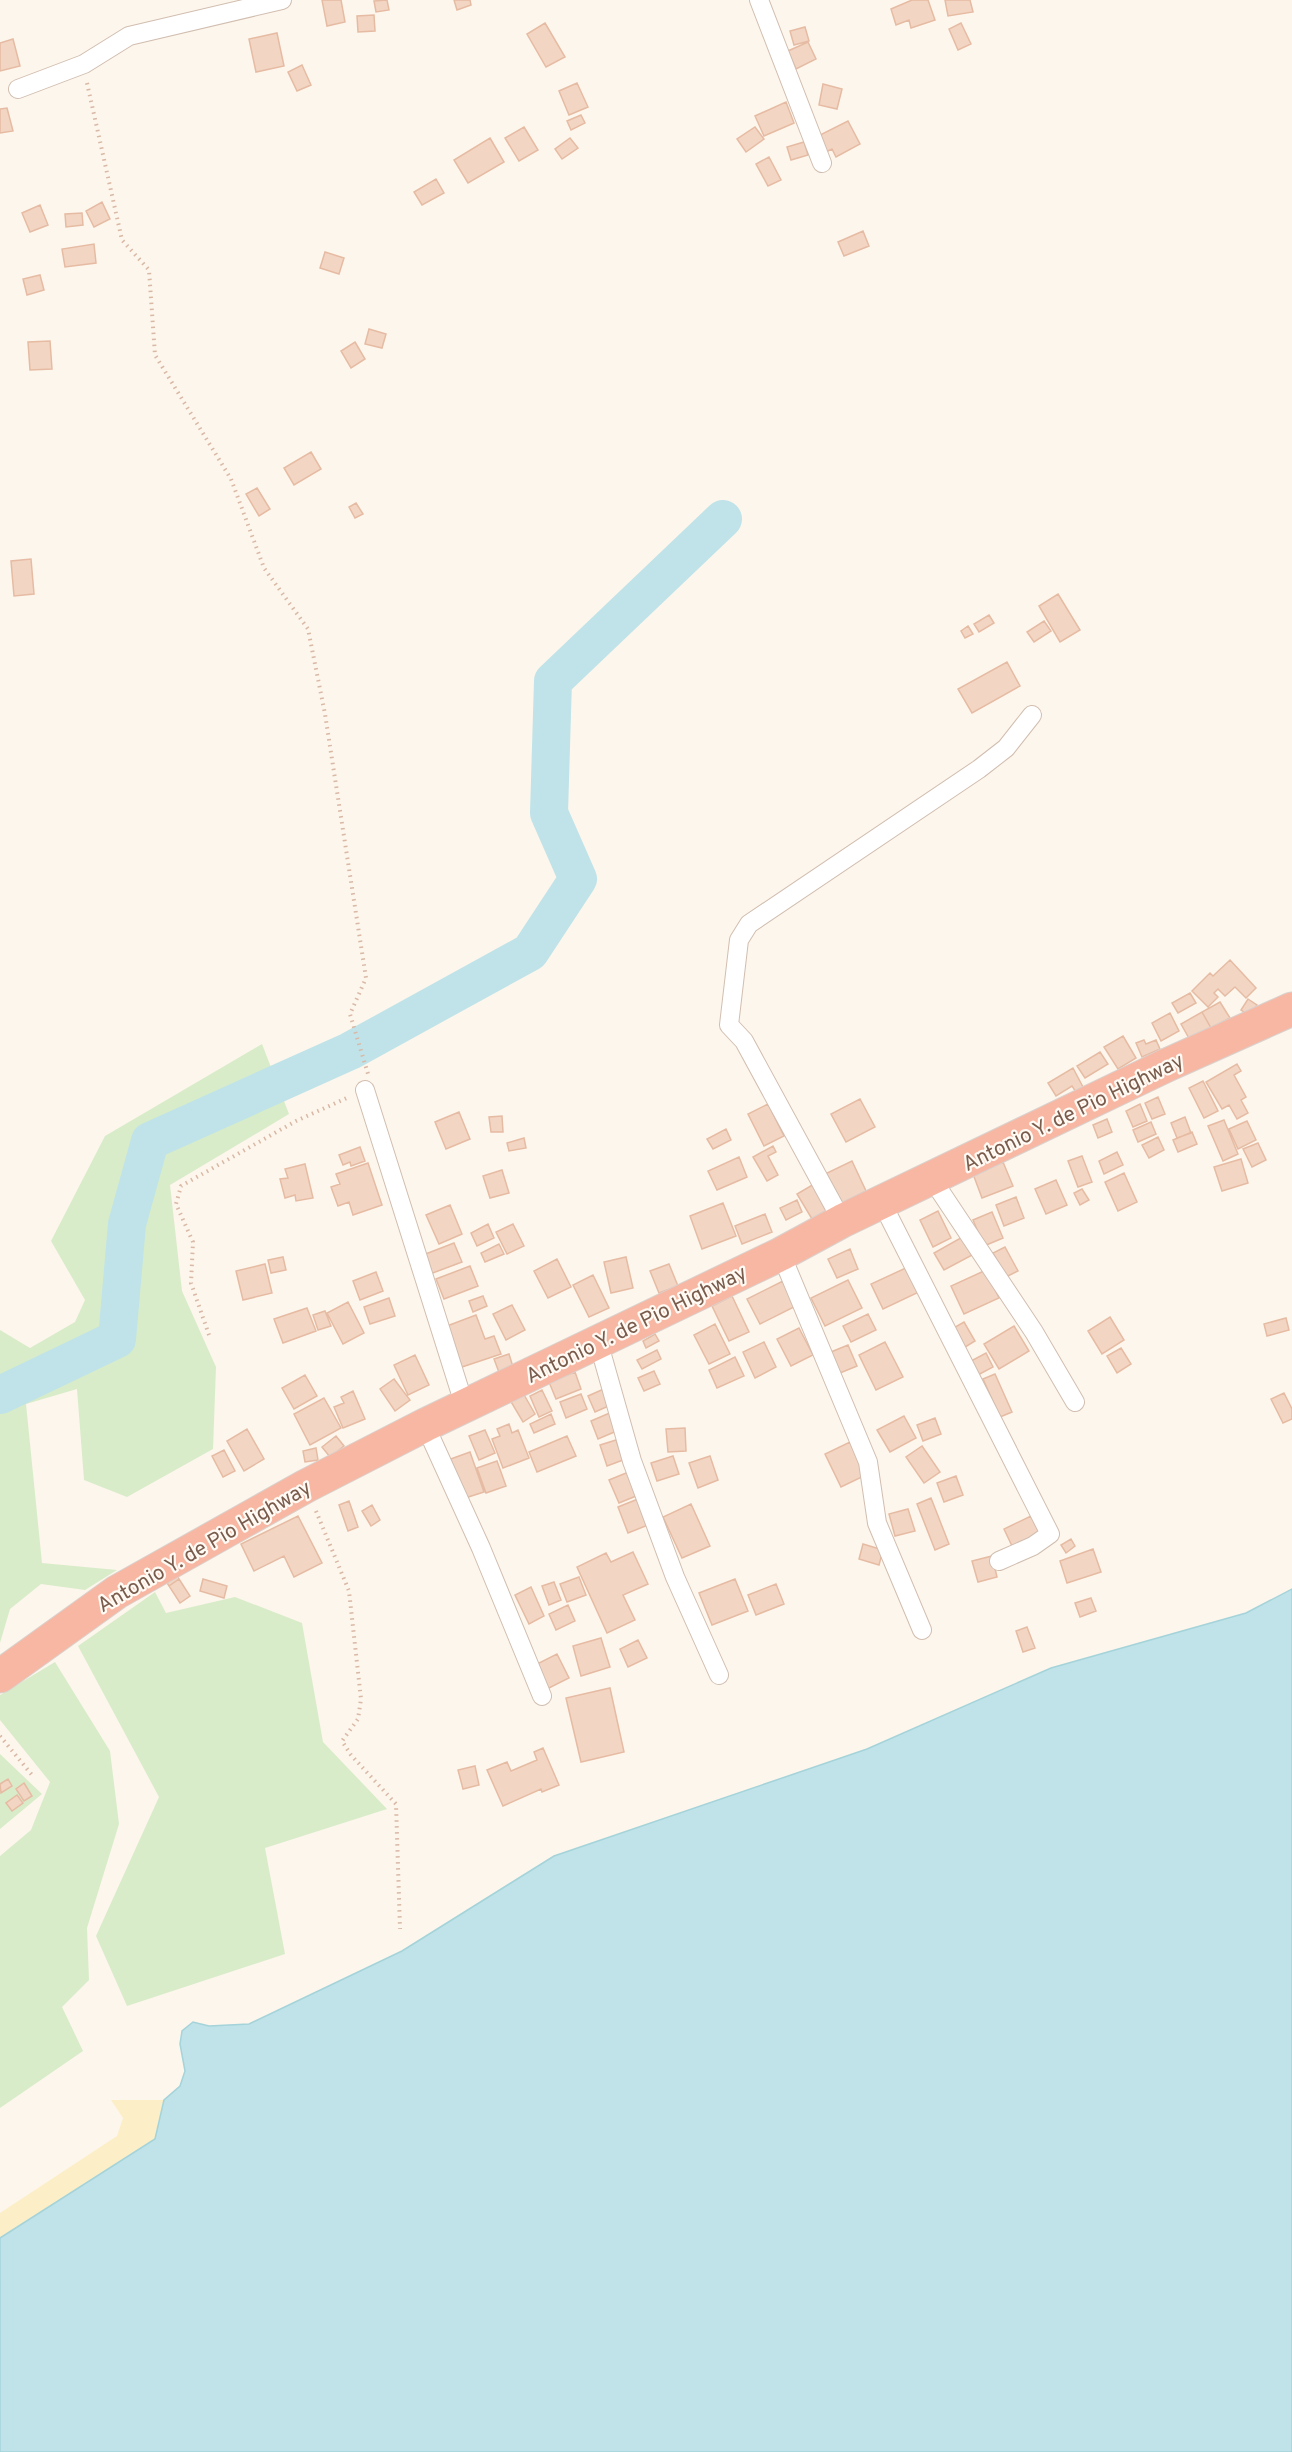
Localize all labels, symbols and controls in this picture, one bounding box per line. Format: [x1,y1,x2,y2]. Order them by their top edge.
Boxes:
street label: Antonio Y. de Pio Highway [959,1048,1189,1179]
street label: Antonio Y. de Pio Highway [522,1260,752,1391]
street label: Antonio Y. de Pio Highway [93,1475,317,1620]

